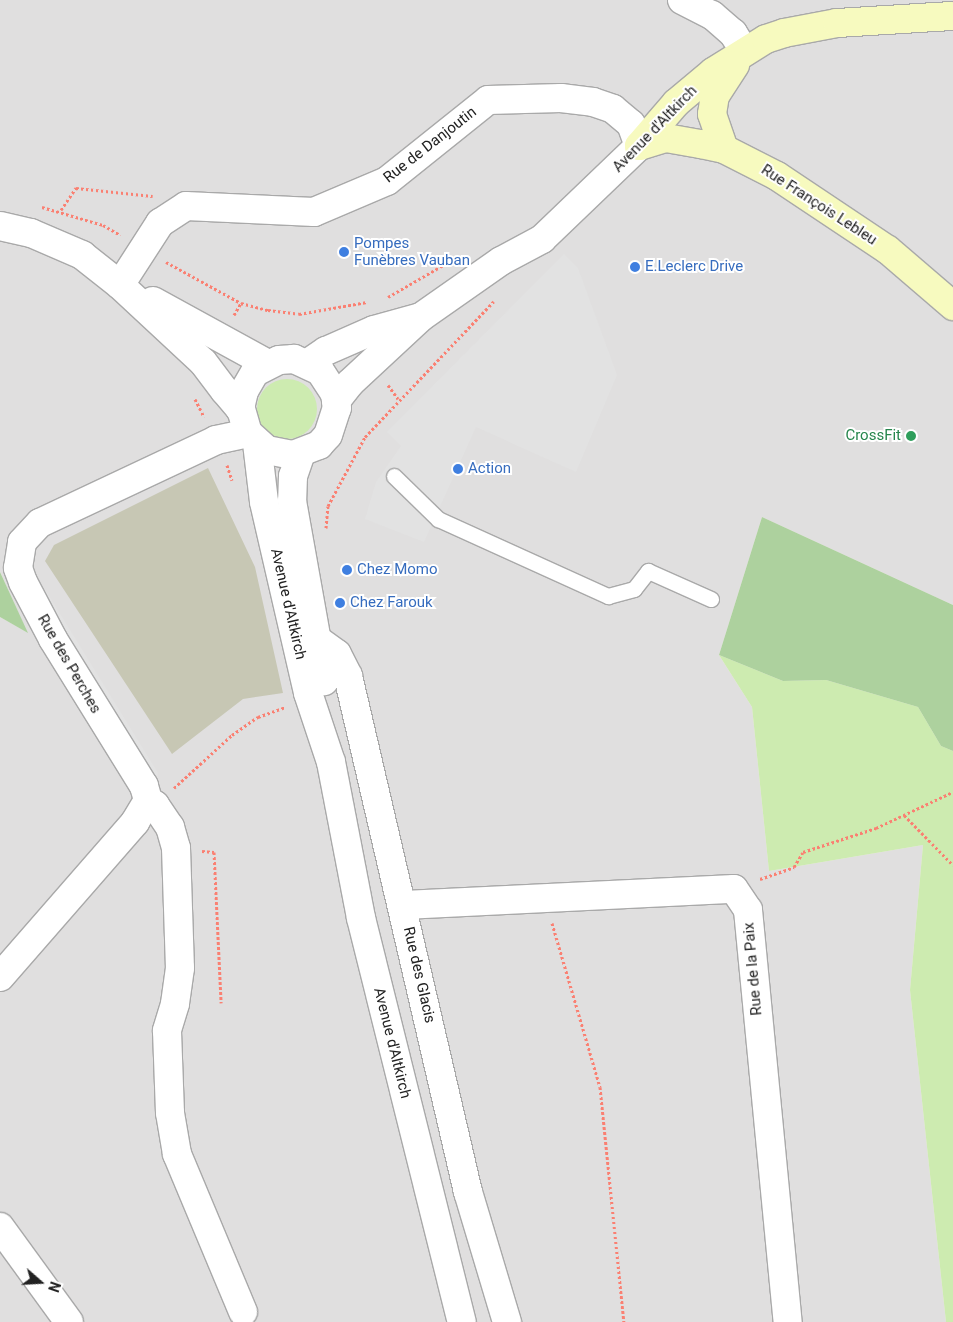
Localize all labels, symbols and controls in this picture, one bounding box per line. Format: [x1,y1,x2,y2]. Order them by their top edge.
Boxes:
street label: Avenue d'Altkirch [609,82,701,176]
street label: Rue de Danjoutin [380,103,480,187]
street label: Rue François Lebleu [758,161,880,249]
place label: Pompes Funèbres Vauban [354,234,470,269]
marker: Pompes Funèbres Vauban [338,246,350,258]
place label: E.Leclerc Drive [645,258,743,276]
marker: E.Leclerc Drive [629,261,641,273]
place label: CrossFit [845,427,901,445]
marker: CrossFit [905,430,917,442]
place label: Action [468,460,511,478]
marker: Action [452,463,464,475]
street label: Avenue d'Altkirch [266,547,310,661]
place label: Chez Momo [357,561,438,579]
marker: Chez Momo [341,564,353,576]
place label: Chez Farouk [350,594,433,612]
marker: Chez Farouk [334,597,346,609]
street label: Rue des Perches [33,611,105,717]
street label: Rue de la Paix [740,922,766,1016]
street label: Rue des Glacis [399,925,439,1025]
street label: Avenue d'Altkirch [370,986,414,1100]
north arrow [15,1257,65,1307]
text: N [45,1280,63,1294]

